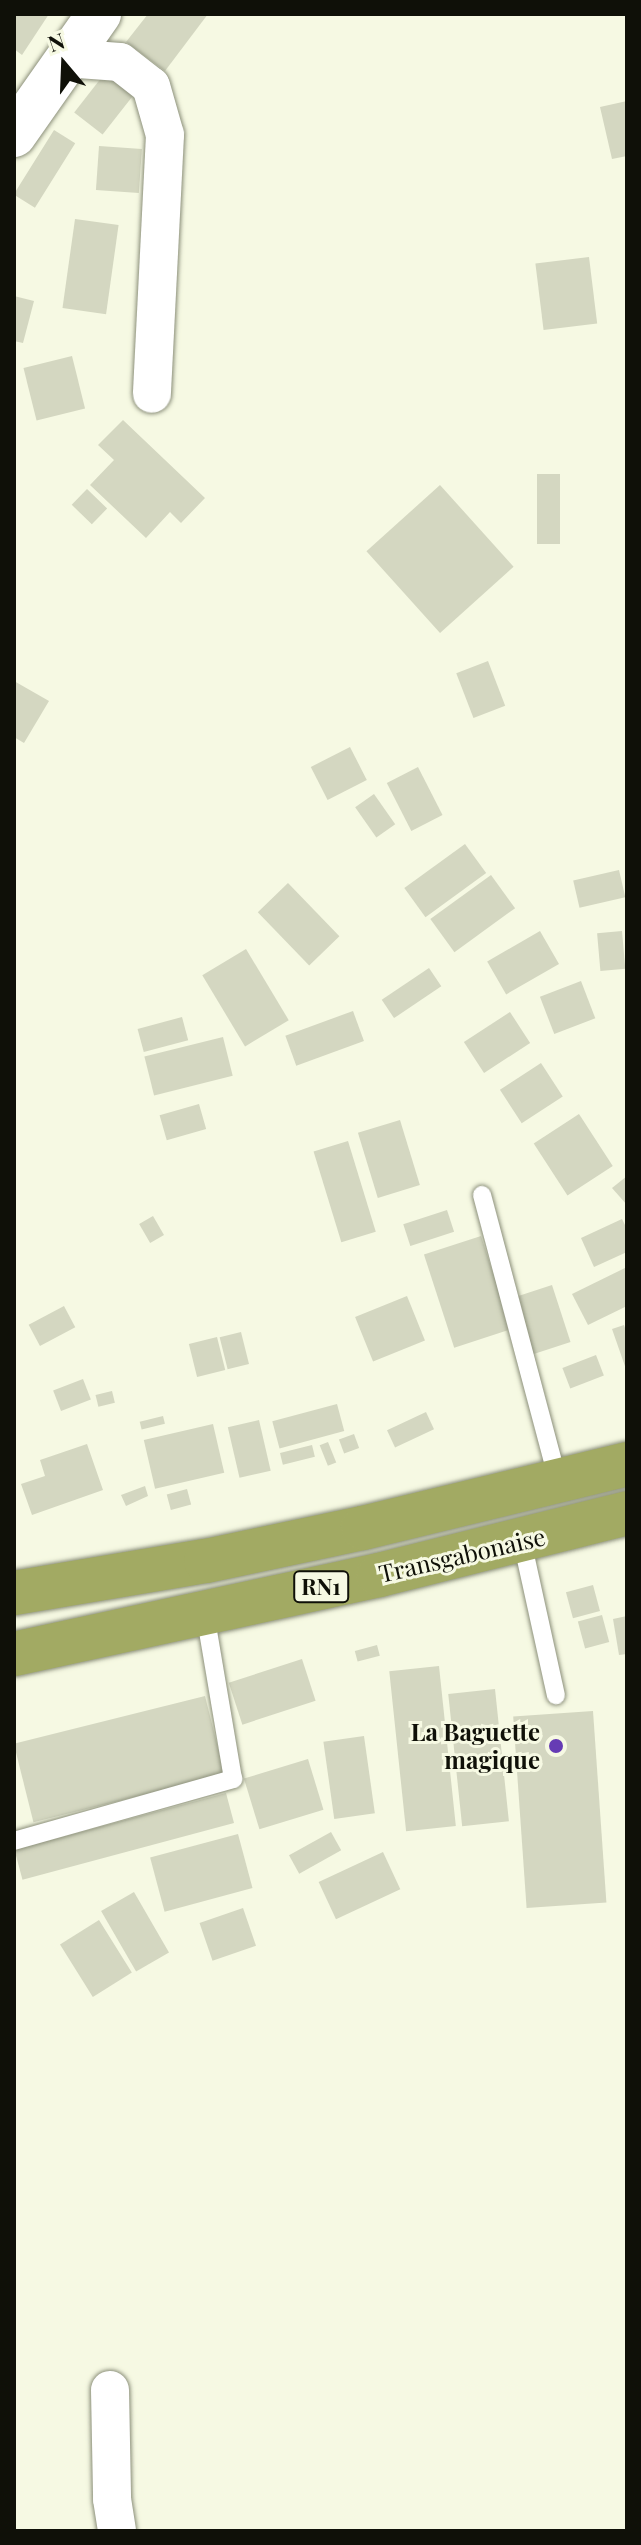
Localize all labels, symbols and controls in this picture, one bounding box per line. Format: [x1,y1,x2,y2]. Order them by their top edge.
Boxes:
north arrow [24,24,104,104]
text: N [44,25,69,58]
street label: Transgabonaise [376,1522,548,1588]
road number: RN1 [293,1569,349,1605]
place label: La Baguette magique [411,1718,540,1774]
marker: La Baguette magique [547,1737,565,1755]

